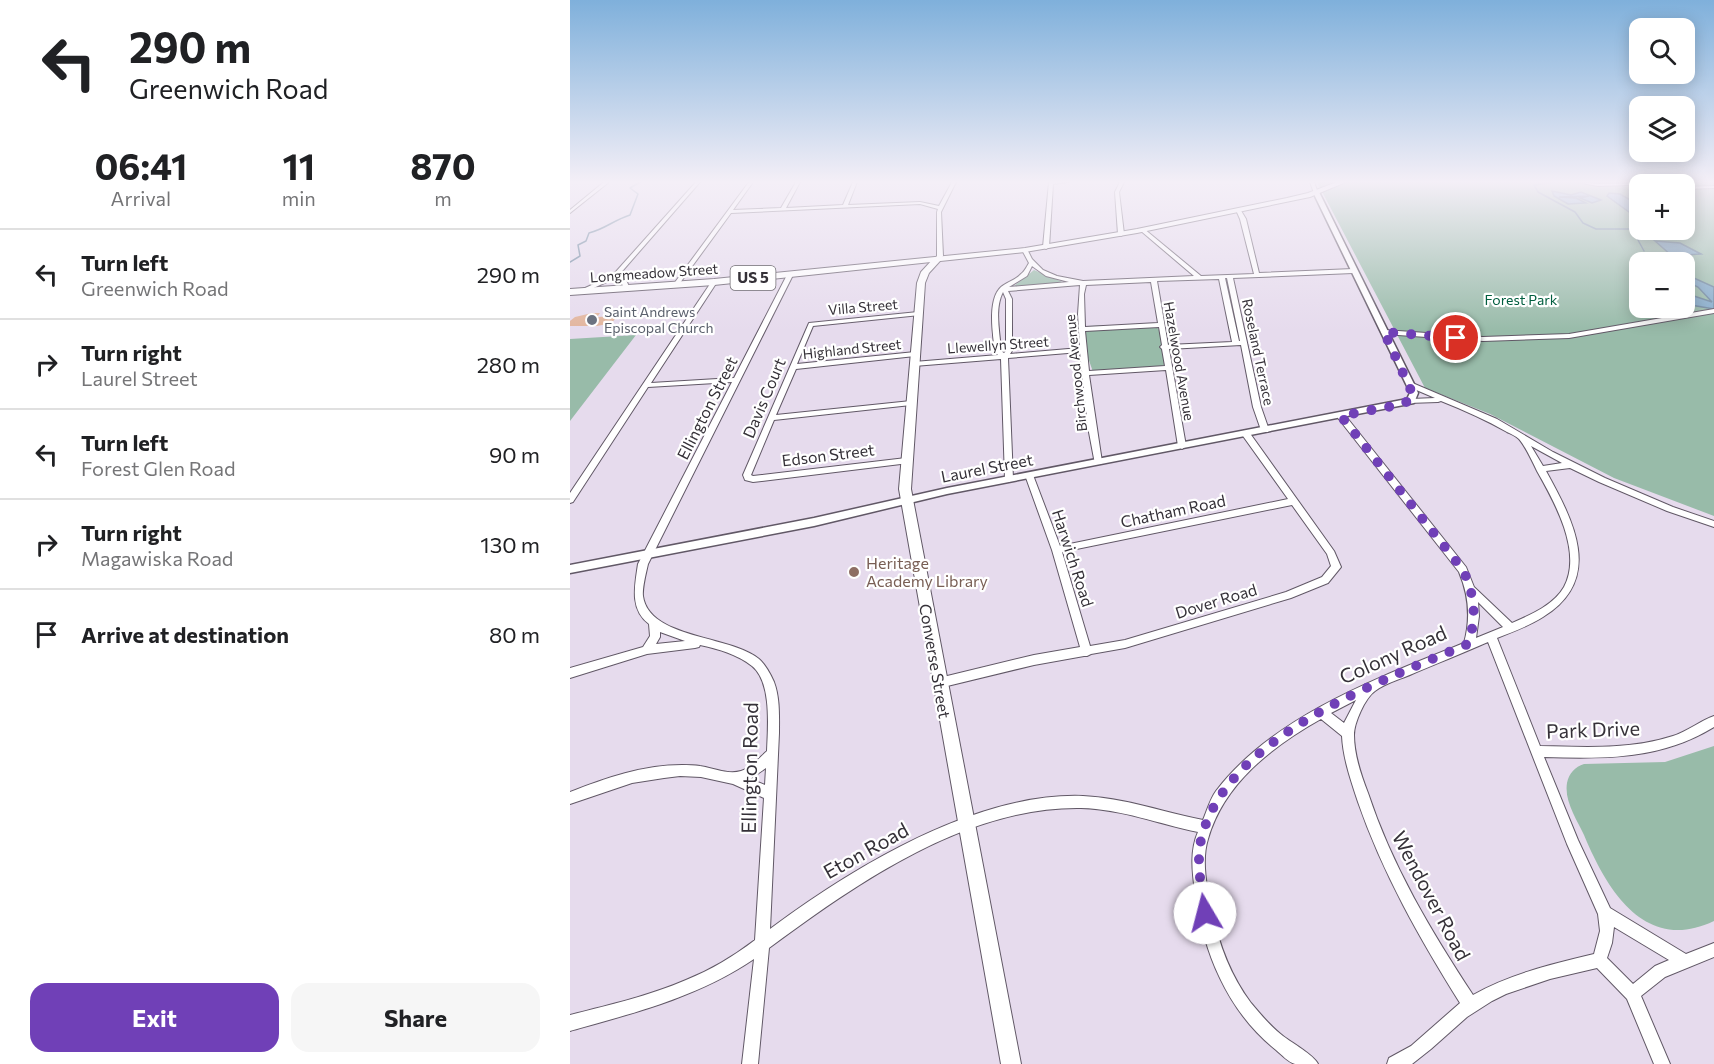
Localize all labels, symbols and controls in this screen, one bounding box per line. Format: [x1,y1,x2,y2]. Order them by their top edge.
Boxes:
map controls [1629,18,1695,318]
button: search [1629,18,1695,84]
text: 290 m [129,20,251,72]
icon: left [30,24,108,102]
text: Greenwich Road [129,72,328,105]
button: layers [1629,96,1695,162]
text: 06:41 [94,143,187,187]
text: 11 [282,143,315,187]
text: 870 [410,143,476,187]
button: + [1629,174,1695,240]
text: Arrival [111,186,171,210]
text: min [282,186,316,210]
text: m [434,186,452,210]
text: Turn left [81,249,168,276]
button: − [1629,252,1695,318]
icon: left [30,258,63,291]
street label: Longmeadow Street [589,260,719,285]
text: 290 m [477,261,540,288]
road number: US 5 [730,266,776,290]
text: Greenwich Road [81,276,229,300]
park label: Forest Park [1485,291,1558,308]
street label: Villa Street [827,295,899,318]
street label: Roseland Terrace [1239,297,1278,407]
street label: Hazelwood Avenue [1161,300,1198,422]
place label: Saint Andrews Episcopal Church [604,303,713,336]
pin [1430,312,1481,363]
marker: Saint Andrews Episcopal Church [585,313,599,327]
street label: Birchwood Avenue [1061,314,1090,433]
icon: arrive [1439,321,1472,354]
street label: Llewellyn Street [947,332,1050,357]
street label: Highland Street [802,335,902,362]
text: Turn right [81,339,182,366]
icon: right [30,348,63,381]
text: 280 m [477,351,540,378]
street label: Ellington Street [672,353,741,462]
street label: Davis Court [738,355,789,441]
text: Laurel Street [81,366,198,390]
text: Turn left [81,429,168,456]
icon: left [30,438,63,471]
street label: Edson Street [781,439,876,470]
text: 90 m [489,441,540,468]
street label: Laurel Street [939,449,1035,486]
text: Forest Glen Road [81,456,236,480]
street label: Chatham Road [1119,490,1227,531]
street label: Harwich Road [1049,507,1098,609]
text: Turn right [81,519,182,546]
icon: right [30,528,63,561]
text: 130 m [480,531,540,558]
text: Magawiska Road [81,546,233,570]
place label: Heritage Academy Library [866,553,988,590]
marker: Heritage Academy Library [847,565,861,579]
street label: Dover Road [1173,579,1259,622]
street label: Converse Street [916,602,955,720]
icon: arrive [30,618,63,651]
street label: Colony Road [1335,620,1450,688]
text: Arrive at destination [81,621,289,648]
text: 80 m [489,621,540,648]
street label: Ellington Road [736,702,762,834]
street label: Park Drive [1546,715,1640,743]
street label: Eton Road [819,817,912,883]
street label: Wendover Road [1388,827,1476,964]
position arrow [1173,881,1237,945]
button: Exit [30,983,279,1052]
button: Share [291,983,540,1052]

